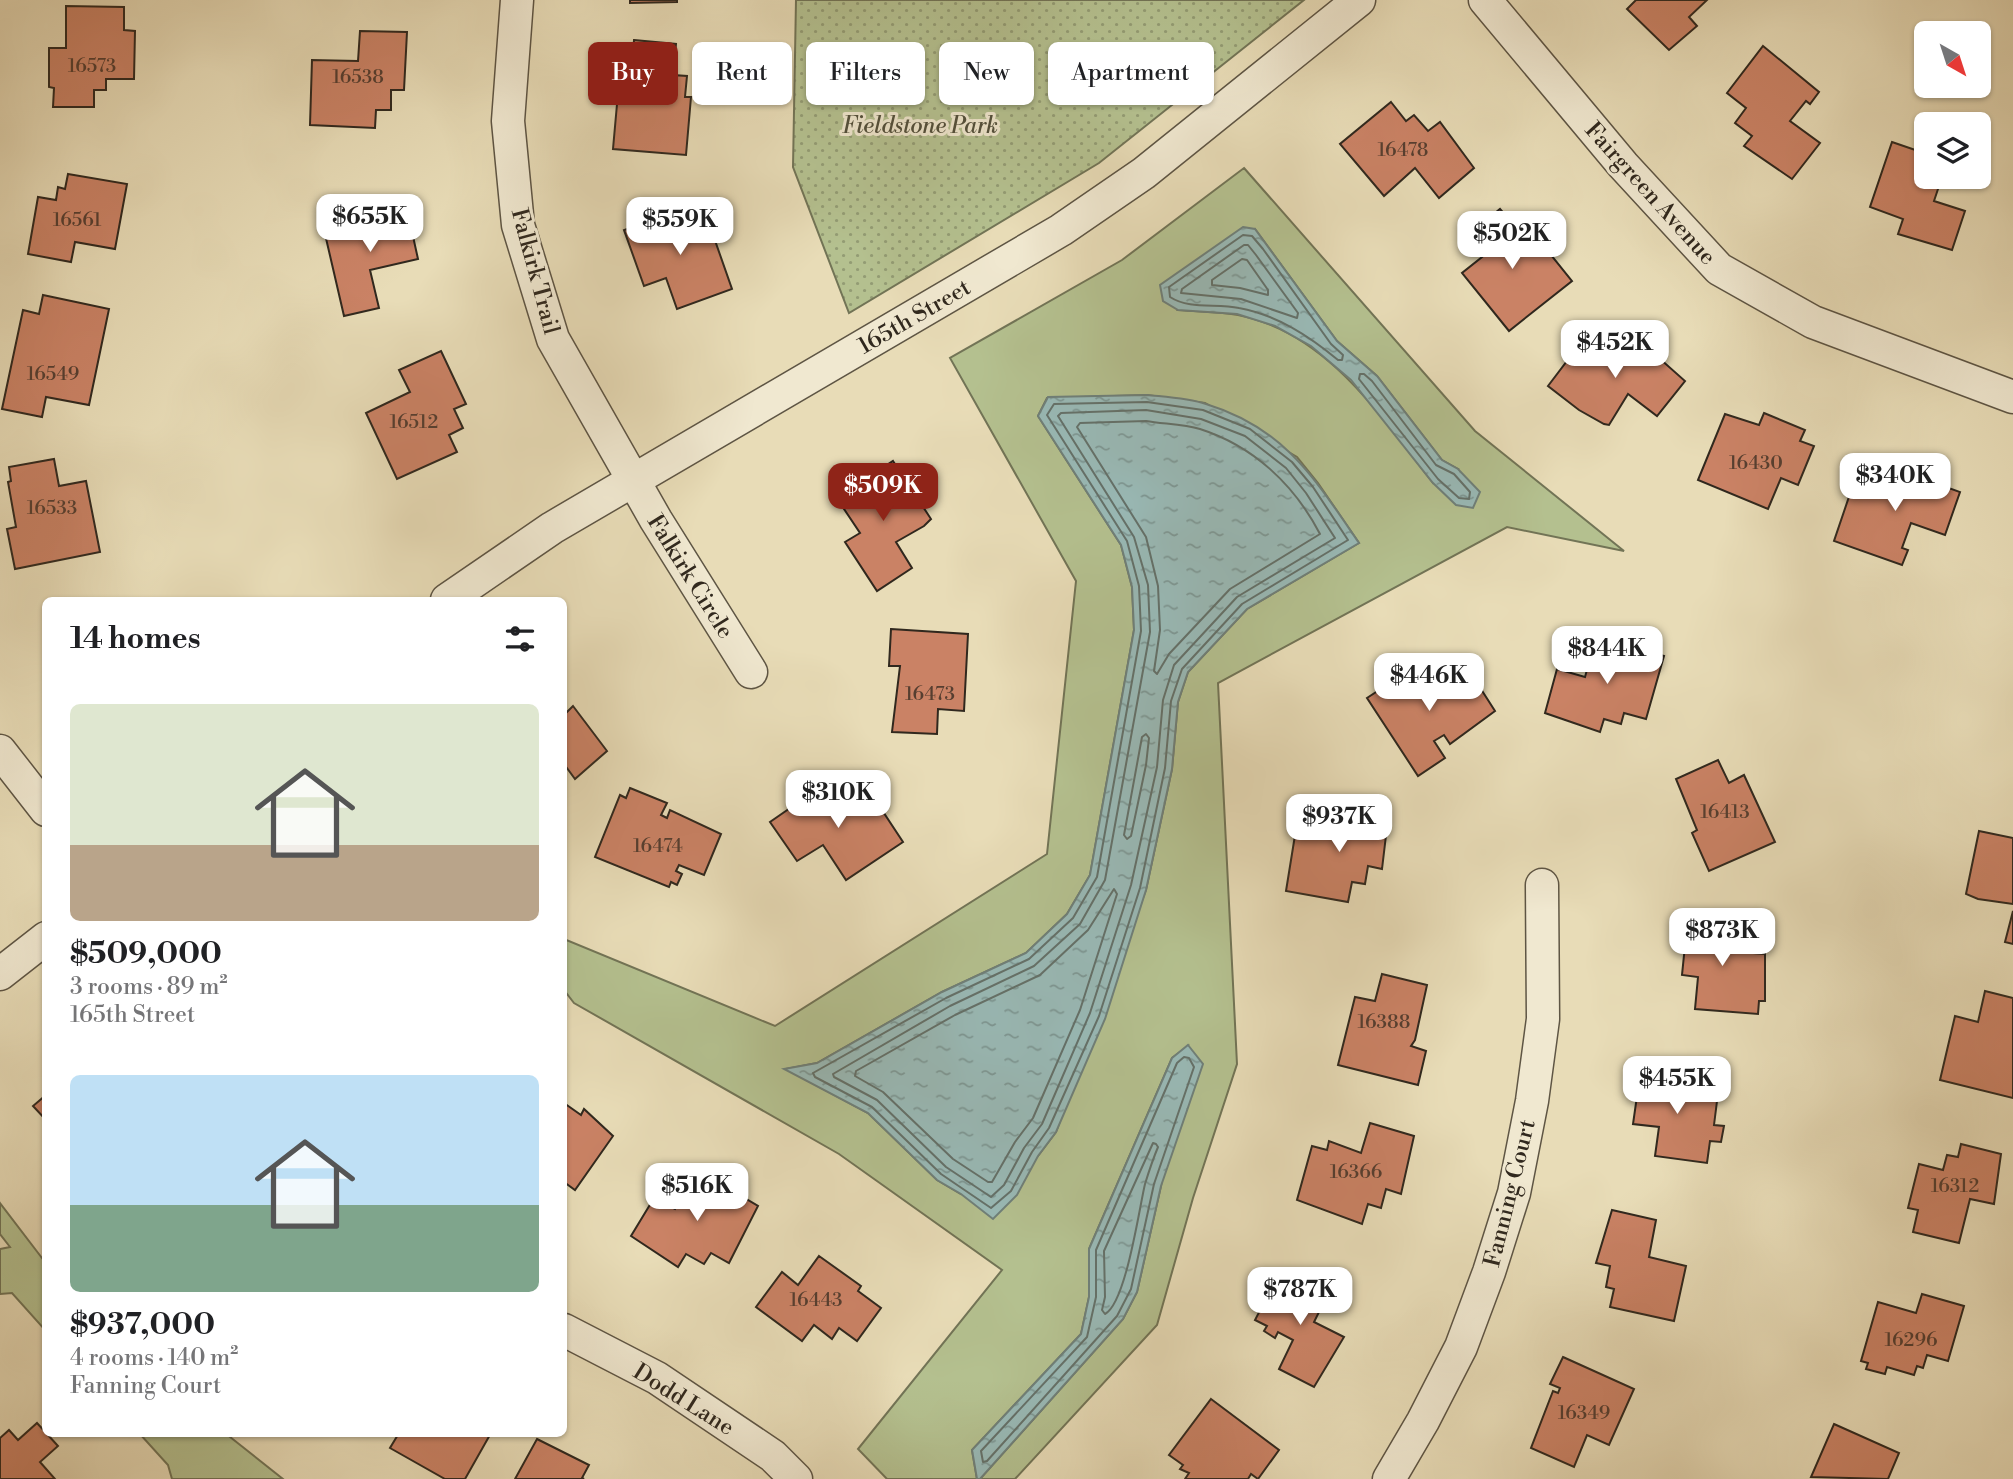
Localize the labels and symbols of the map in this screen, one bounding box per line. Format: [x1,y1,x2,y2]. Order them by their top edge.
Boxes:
north arrow [1914,21,1992,98]
house number: 16573 [68,54,116,78]
house number: 16538 [332,65,384,89]
park label: Fieldstone Park [842,112,998,140]
street label: Fairgreen Avenue [1579,117,1722,271]
house number: 16478 [1378,138,1428,162]
pin: $655K [321,194,419,254]
pin: $559K [631,198,729,257]
street label: Falkirk Trail [505,205,565,337]
house number: 16561 [53,208,101,232]
pin: $502K [1463,212,1561,271]
street label: 165th Street [853,273,976,360]
pin: $452K [1566,320,1664,380]
house number: 16549 [27,362,79,386]
house number: 16512 [390,410,438,434]
house number: 16430 [1729,451,1783,475]
pin: $340K [1846,454,1944,513]
pin: $509K [834,463,932,523]
house number: 16533 [27,496,77,520]
street label: Falkirk Circle [641,509,739,644]
pin: $844K [1558,626,1656,686]
pin: $446K [1380,654,1478,713]
house number: 16473 [905,682,955,706]
pin: $310K [789,770,887,830]
pin: $937K [1290,794,1388,854]
house number: 16413 [1700,800,1750,824]
house number: 16474 [633,834,683,858]
pin: $873K [1673,908,1771,968]
house number: 16388 [1358,1010,1410,1034]
pin: $455K [1628,1056,1726,1116]
street label: Fanning Court [1478,1116,1542,1270]
house number: 16366 [1330,1160,1382,1184]
pin: $516K [648,1164,746,1223]
house number: 16312 [1931,1174,1979,1198]
pin: $787K [1251,1268,1349,1327]
house number: 16443 [790,1288,842,1312]
house number: 16296 [1885,1328,1937,1352]
street label: Dodd Lane [628,1358,739,1442]
house number: 16349 [1558,1401,1610,1425]

